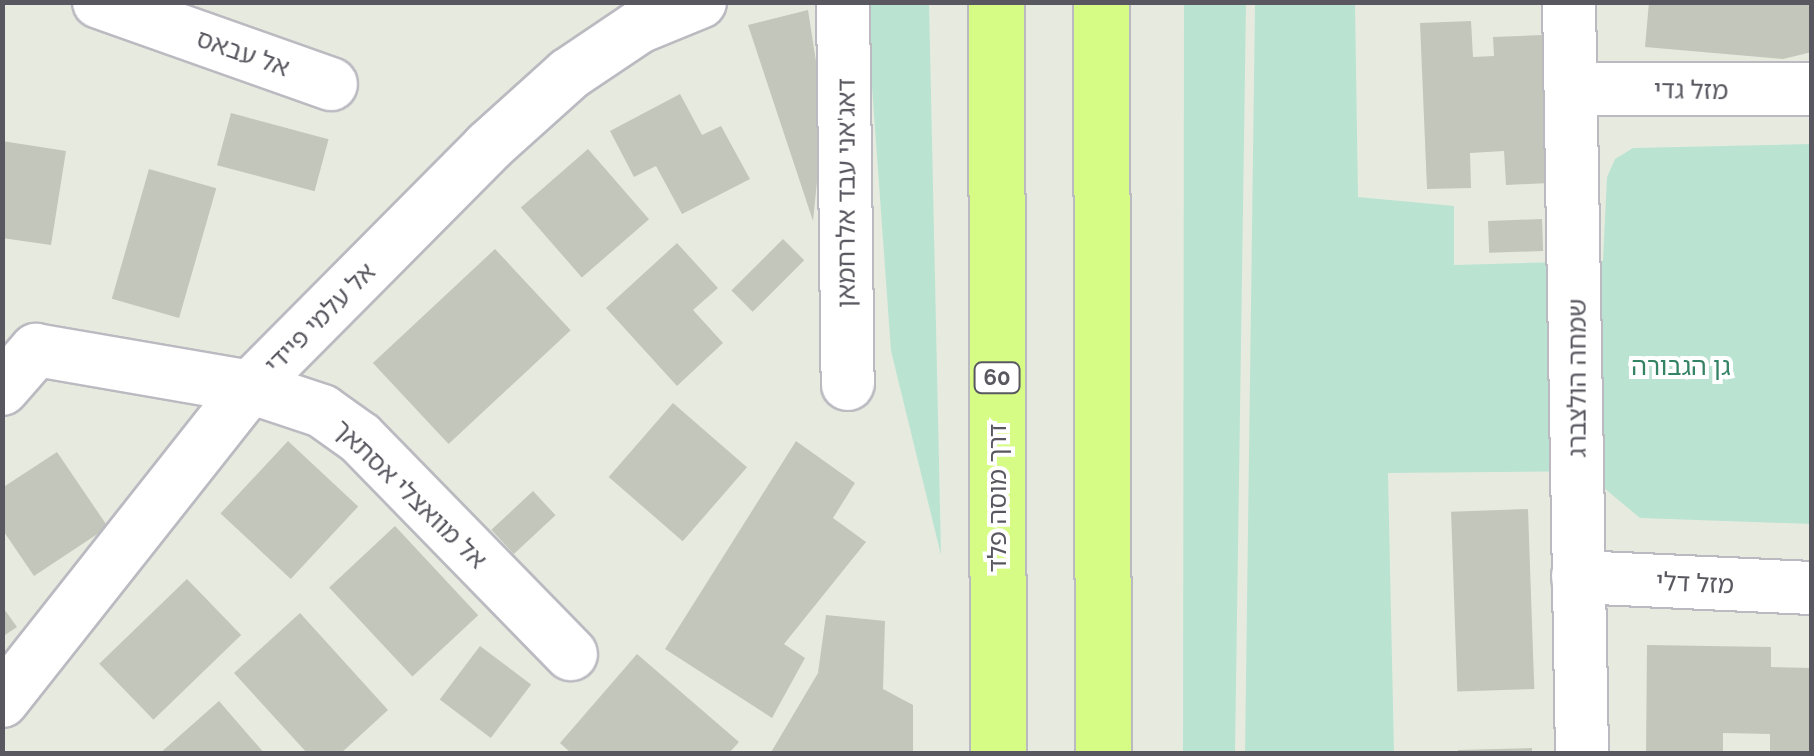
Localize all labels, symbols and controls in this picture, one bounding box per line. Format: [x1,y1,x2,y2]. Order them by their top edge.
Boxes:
street label: אל עבאס [193,23,293,83]
street label: מזל גדי [1654,74,1728,106]
street label: דאג'אני עבד אלרחמאן [831,78,861,308]
street label: אל עלמי פיידי [259,257,381,379]
street label: שמחה הולצברג [1562,299,1592,457]
park label: גן הגבורה [1631,351,1731,381]
road number: 60 [972,361,1022,395]
street label: אל מוואצלי אסתאך [327,413,493,575]
street label: דרך מוסה פלד [982,424,1012,572]
street label: מזל דלי [1655,566,1735,600]

